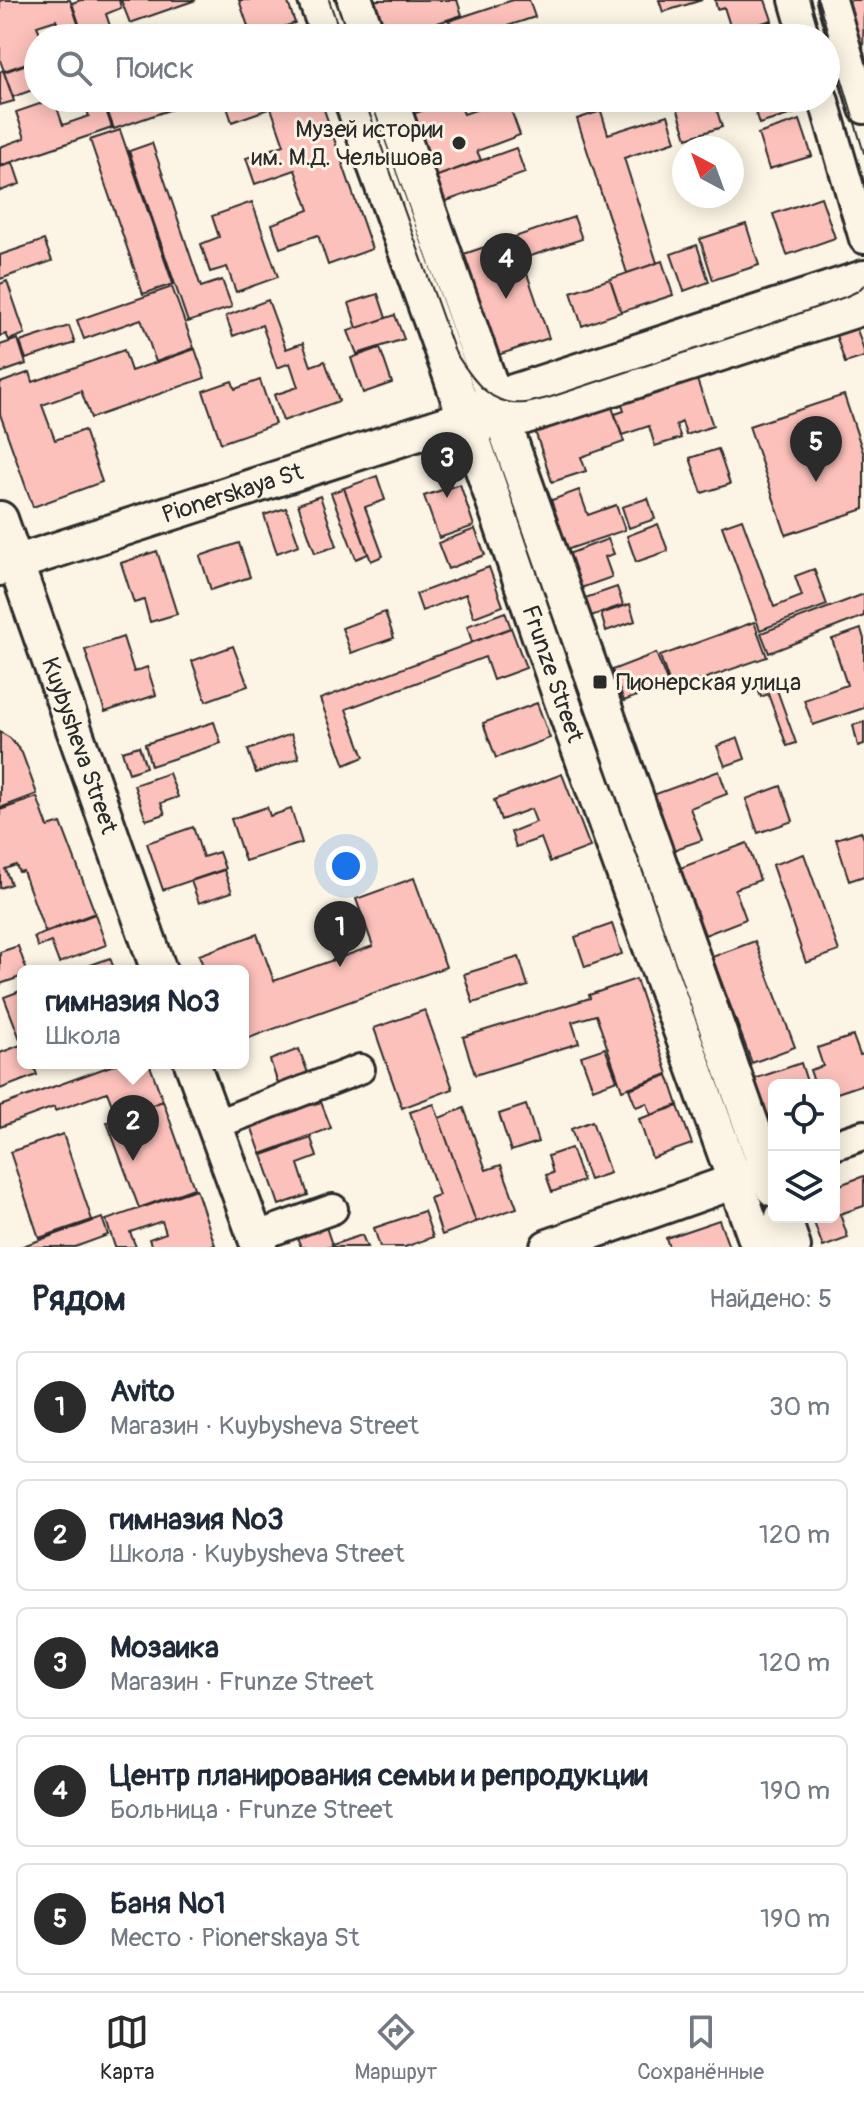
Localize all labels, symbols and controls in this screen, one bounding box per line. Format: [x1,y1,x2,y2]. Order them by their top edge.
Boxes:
search box [24,24,840,112]
icon: search [52,46,96,90]
text: Поиск [116,50,194,87]
place label: Музей истории им. М.Д. Челышова [252,115,443,172]
marker: Музей истории им. М.Д. Челышова [450,134,468,152]
north arrow [672,136,744,208]
pin: 4 [480,233,532,299]
pin: 5 [790,416,842,482]
pin: 3 [421,432,473,498]
street label: Pionerskaya St [158,457,307,529]
street label: Frunze Street [516,601,590,746]
street label: Kuybysheva Street [35,653,124,838]
place label: Пионерская улица [616,668,801,697]
marker: Пионерская улица [591,673,609,691]
your location [326,846,366,886]
pin: 1 [314,901,366,967]
popup [17,965,249,1069]
text: гимназия №3 [46,983,220,1020]
text: Школа [46,1020,121,1052]
map controls [768,1079,840,1223]
button: locate [768,1079,840,1151]
pin: 2 [107,1095,159,1161]
button: layers [768,1151,840,1223]
text: Рядом [32,1278,126,1321]
text: Найдено: 5 [709,1283,832,1315]
text: Avito [110,1373,175,1410]
text: 1 [55,1391,65,1423]
text: 30 m [769,1391,830,1423]
text: Магазин · Kuybysheva Street [110,1410,419,1442]
text: гимназия №3 [110,1501,284,1538]
text: 2 [53,1519,67,1551]
text: 120 m [759,1519,830,1551]
text: Школа · Kuybysheva Street [110,1538,404,1570]
text: Мозаика [110,1629,219,1666]
text: 3 [53,1647,67,1679]
text: 120 m [759,1647,830,1679]
text: Магазин · Frunze Street [110,1666,374,1698]
text: Центр планирования семьи и репродукции [110,1757,648,1794]
text: 4 [52,1775,68,1807]
text: 190 m [760,1775,830,1807]
text: Больница · Frunze Street [110,1794,393,1826]
text: Баня №1 [110,1885,226,1922]
text: 5 [53,1903,67,1935]
text: 190 m [760,1903,830,1935]
text: Место · Pionerskaya St [110,1922,359,1954]
tab: Карта [100,2010,155,2086]
tab: Маршрут [354,2010,437,2086]
tab: Сохранённые [637,2010,764,2086]

